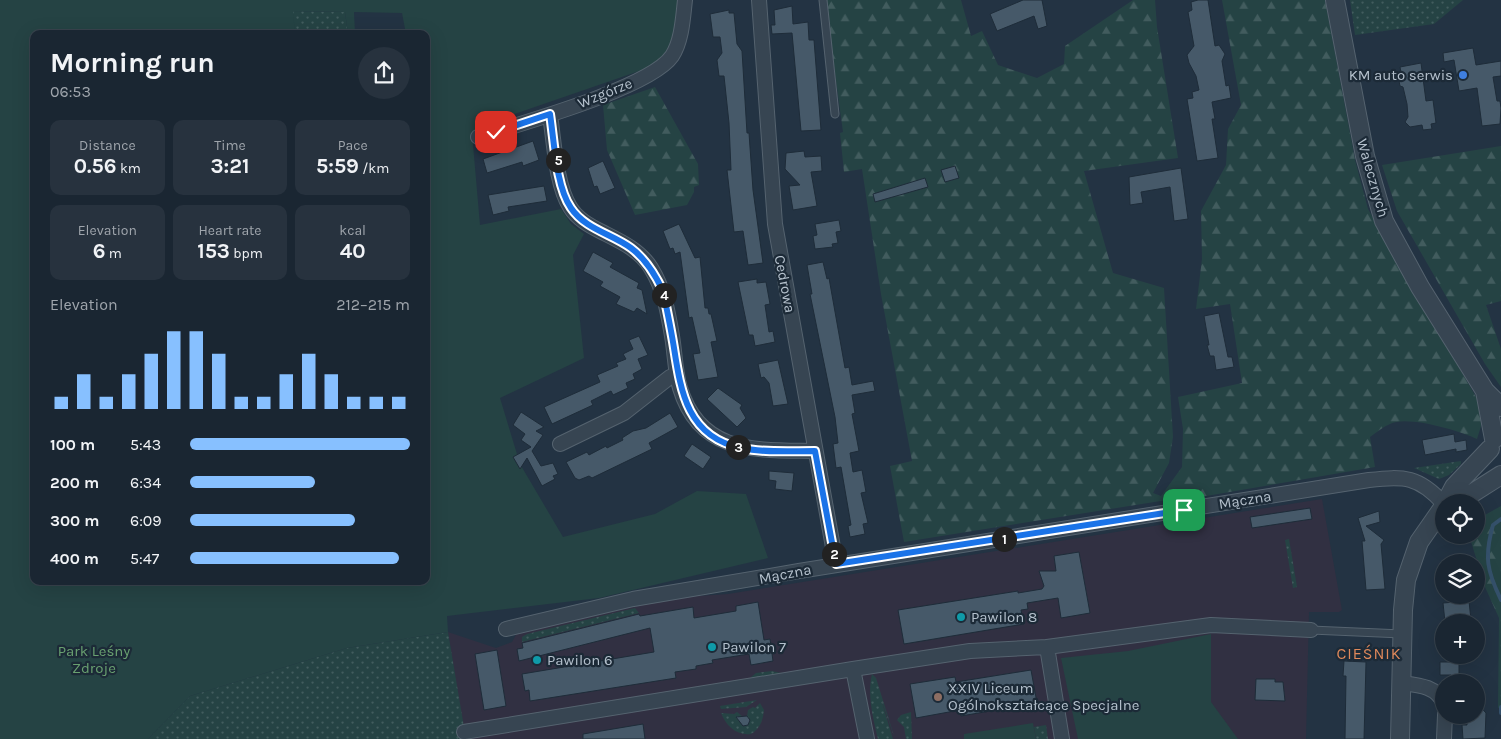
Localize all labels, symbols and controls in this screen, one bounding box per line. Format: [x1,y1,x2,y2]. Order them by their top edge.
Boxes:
text: Morning run [50,46,215,79]
button: share [358,47,410,99]
place label: KM auto serwis [1349,66,1453,84]
marker: KM auto serwis [1457,69,1469,81]
street label: Wzgórze [575,74,635,112]
text: 06:53 [50,82,91,101]
pin [475,111,517,153]
icon: check [482,118,510,146]
text: Distance [79,137,136,154]
text: Time [214,137,246,154]
text: Pace [338,137,368,154]
street label: Walecznych [1353,137,1393,219]
pin: 5 [546,148,570,172]
text: 5 [554,152,563,169]
text: 0.56 [74,154,117,178]
text: 3:21 [211,154,249,178]
text: 5:59 [316,154,359,178]
text: km [117,160,141,177]
text: /km [359,160,389,177]
text: Elevation [78,222,137,239]
text: Heart rate [198,222,262,239]
text: kcal [339,222,366,239]
text: 6 [93,239,105,263]
text: 153 [197,239,230,263]
text: 40 [340,239,366,263]
text: m [105,245,122,262]
text: bpm [230,245,263,262]
street label: Cedrowa [771,254,799,314]
pin: 4 [652,282,676,308]
text: 4 [660,287,669,304]
text: Elevation [50,295,118,314]
text: 212–215 m [336,295,410,314]
pin: 3 [726,434,750,460]
text: 100 m [50,435,95,454]
text: 5:43 [130,435,161,454]
text: 3 [734,439,743,456]
text: 200 m [50,473,99,492]
text: 6:34 [130,473,161,492]
street label: Mączna [1217,487,1273,513]
pin [1163,489,1205,531]
map controls [1435,494,1485,724]
button: locate [1435,494,1485,544]
icon: arrive [1170,496,1198,524]
text: 300 m [50,511,99,530]
text: 6:09 [130,511,162,530]
pin: 1 [992,526,1016,552]
text: 1 [1002,531,1007,548]
pin: 2 [822,542,846,566]
text: 2 [830,546,839,563]
text: 400 m [50,549,99,568]
text: 5:47 [130,549,159,568]
button: layers [1435,554,1485,604]
street label: Mączna [757,560,813,588]
place label: Pawilon 8 [971,608,1037,626]
marker: Pawilon 8 [955,611,967,623]
button: + [1435,614,1485,664]
place label: Pawilon 7 [722,638,786,656]
marker: Pawilon 7 [706,641,718,653]
park label: Park Leśny Zdroje [58,642,130,677]
district label: CIEŚNIK [1336,644,1402,663]
place label: Pawilon 6 [547,651,613,669]
marker: Pawilon 6 [531,654,543,666]
button: − [1435,674,1485,724]
place label: XXIV Liceum Ogólnokształcące Specjalne [948,679,1140,714]
marker: XXIV Liceum Ogólnokształcące Specjalne [932,691,944,703]

